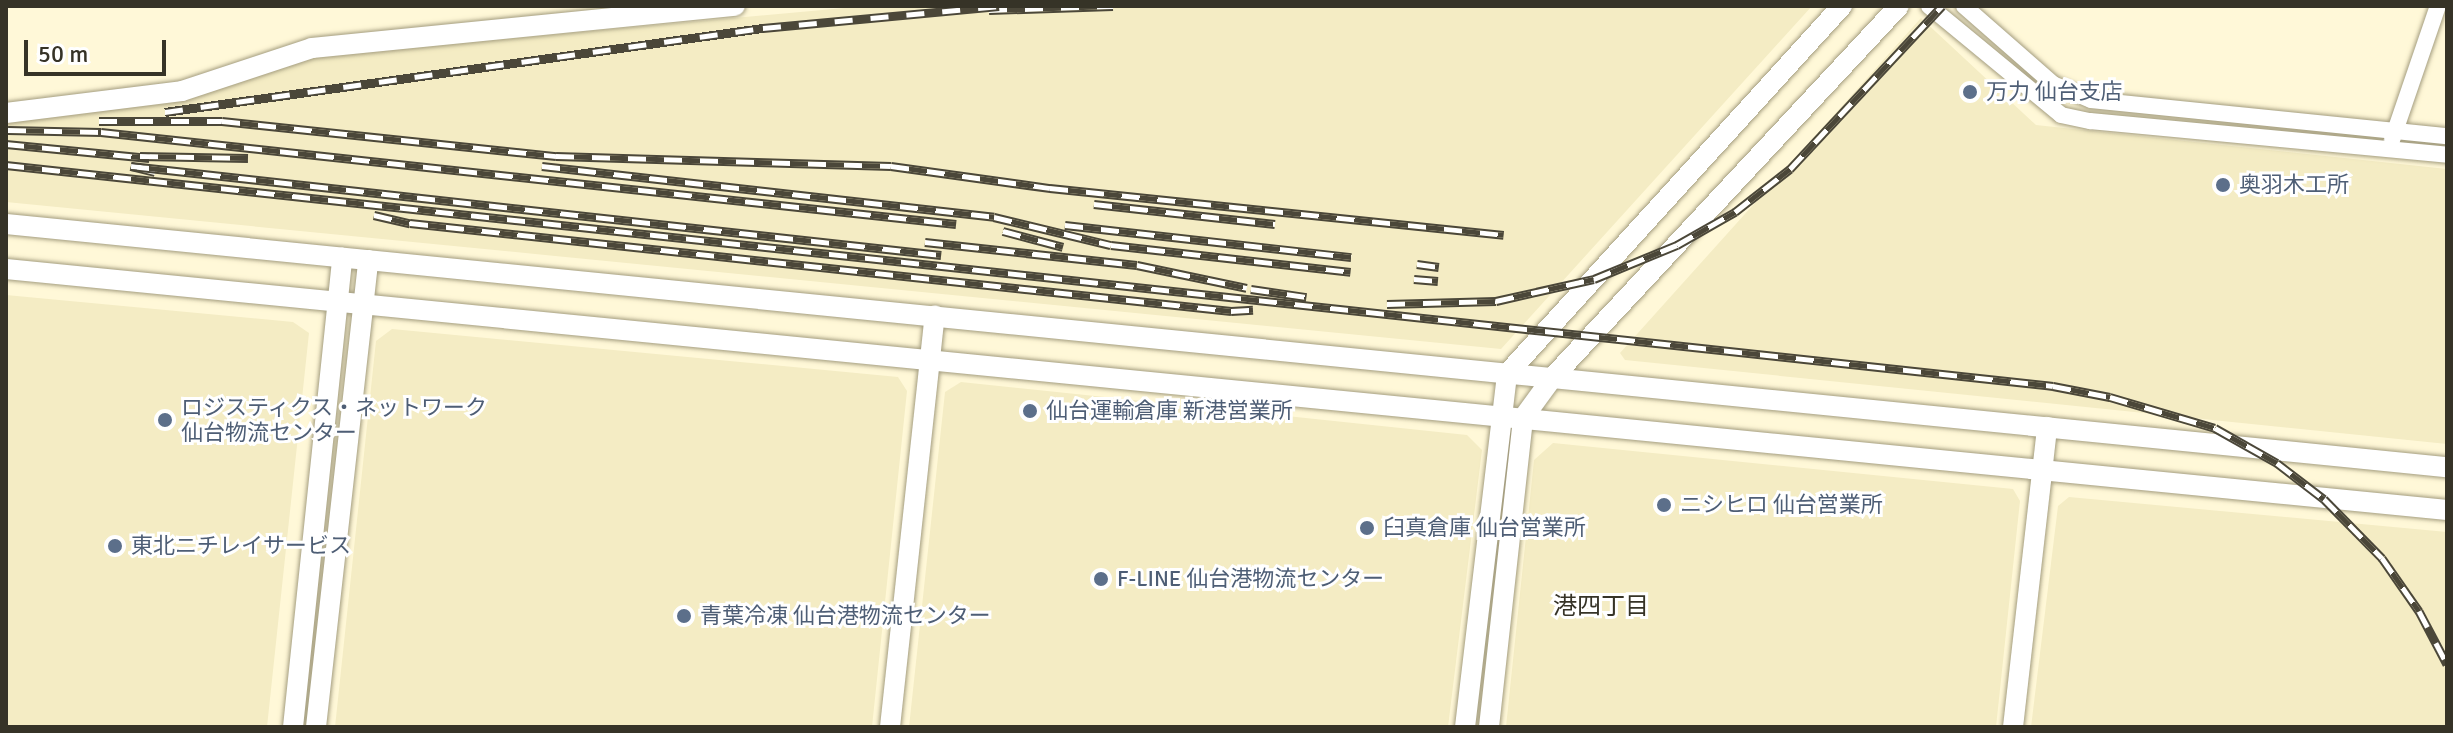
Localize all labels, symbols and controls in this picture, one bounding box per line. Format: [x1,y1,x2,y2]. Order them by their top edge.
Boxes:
scale bar [28,24,170,74]
text: 50 m [38,39,88,69]
place label: 万力 仙台支店 [1986,79,2123,105]
marker: 万力 仙台支店 [1961,83,1979,101]
place label: 奥羽木工所 [2239,172,2349,198]
marker: 奥羽木工所 [2214,176,2232,194]
place label: ロジスティクス・ネットワーク 仙台物流センター [181,394,489,446]
place label: 仙台運輸倉庫 新港営業所 [1046,398,1293,424]
marker: 仙台運輸倉庫 新港営業所 [1021,402,1039,420]
marker: ロジスティクス・ネットワーク 仙台物流センター [156,411,174,429]
place label: ニシヒロ 仙台営業所 [1680,492,1883,518]
marker: ニシヒロ 仙台営業所 [1655,496,1673,514]
place label: 臼真倉庫 仙台営業所 [1383,515,1586,541]
marker: 臼真倉庫 仙台営業所 [1358,519,1376,537]
place label: 東北ニチレイサービス [131,533,351,559]
marker: 東北ニチレイサービス [106,537,124,555]
place label: F-LINE 仙台港物流センター [1117,566,1384,592]
marker: F-LINE 仙台港物流センター [1092,570,1110,588]
district label: 港四丁目 [1553,593,1649,621]
place label: 青葉冷凍 仙台港物流センター [700,603,991,629]
marker: 青葉冷凍 仙台港物流センター [675,607,693,625]

